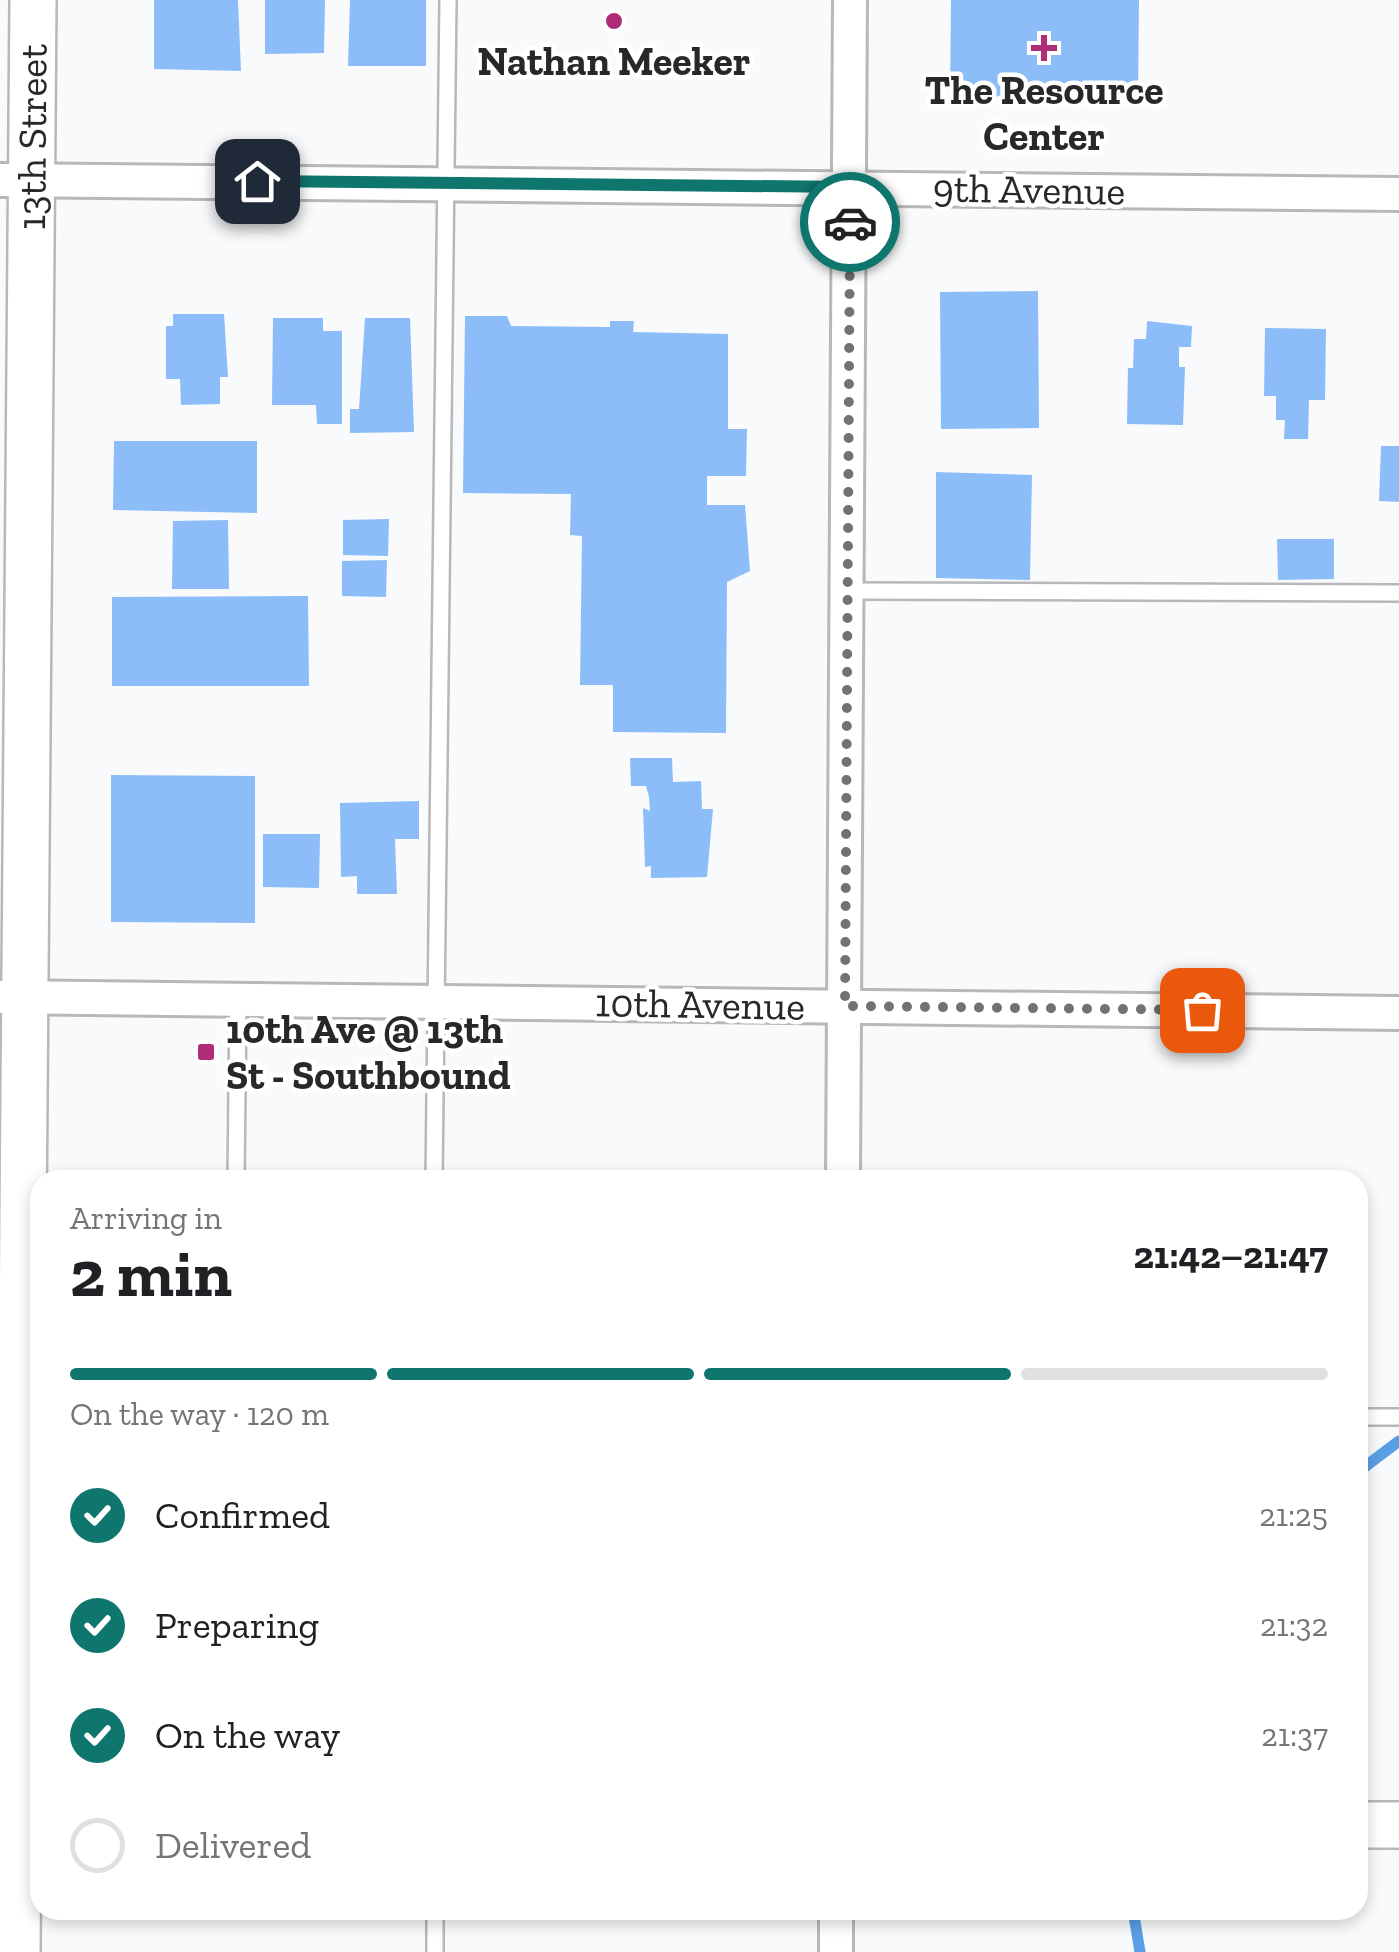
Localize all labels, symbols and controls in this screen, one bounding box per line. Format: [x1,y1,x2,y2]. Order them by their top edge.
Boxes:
marker: Nathan Meeker [603,10,625,32]
marker: The Resource Center [1031,35,1057,61]
place label: Nathan Meeker [478,37,750,85]
street label: 13th Street [7,44,57,230]
place label: The Resource Center [924,66,1164,160]
pin [215,139,300,224]
icon: home [230,154,285,209]
street label: 9th Avenue [932,163,1126,215]
courier [800,172,900,272]
icon: car [823,195,878,250]
pin [1160,968,1245,1053]
street label: 10th Avenue [595,978,805,1030]
icon: bag [1175,983,1230,1038]
place label: 10th Ave @ 13th St - Southbound [226,1005,511,1099]
marker: 10th Ave @ 13th St - Southbound [195,1041,217,1063]
text: Arriving in [70,1199,222,1237]
text: 21:42–21:47 [1133,1232,1328,1278]
text: 2 min [70,1235,232,1313]
text: On the way · 120 m [70,1395,329,1433]
icon: check [70,1488,125,1543]
text: Confirmed [155,1492,330,1538]
text: 21:25 [1259,1496,1328,1534]
icon: check [70,1598,125,1653]
text: Preparing [155,1602,319,1648]
text: 21:32 [1260,1606,1328,1644]
icon: check [70,1708,125,1763]
text: On the way [155,1712,340,1758]
text: 21:37 [1261,1716,1328,1754]
text: Delivered [155,1822,311,1868]

